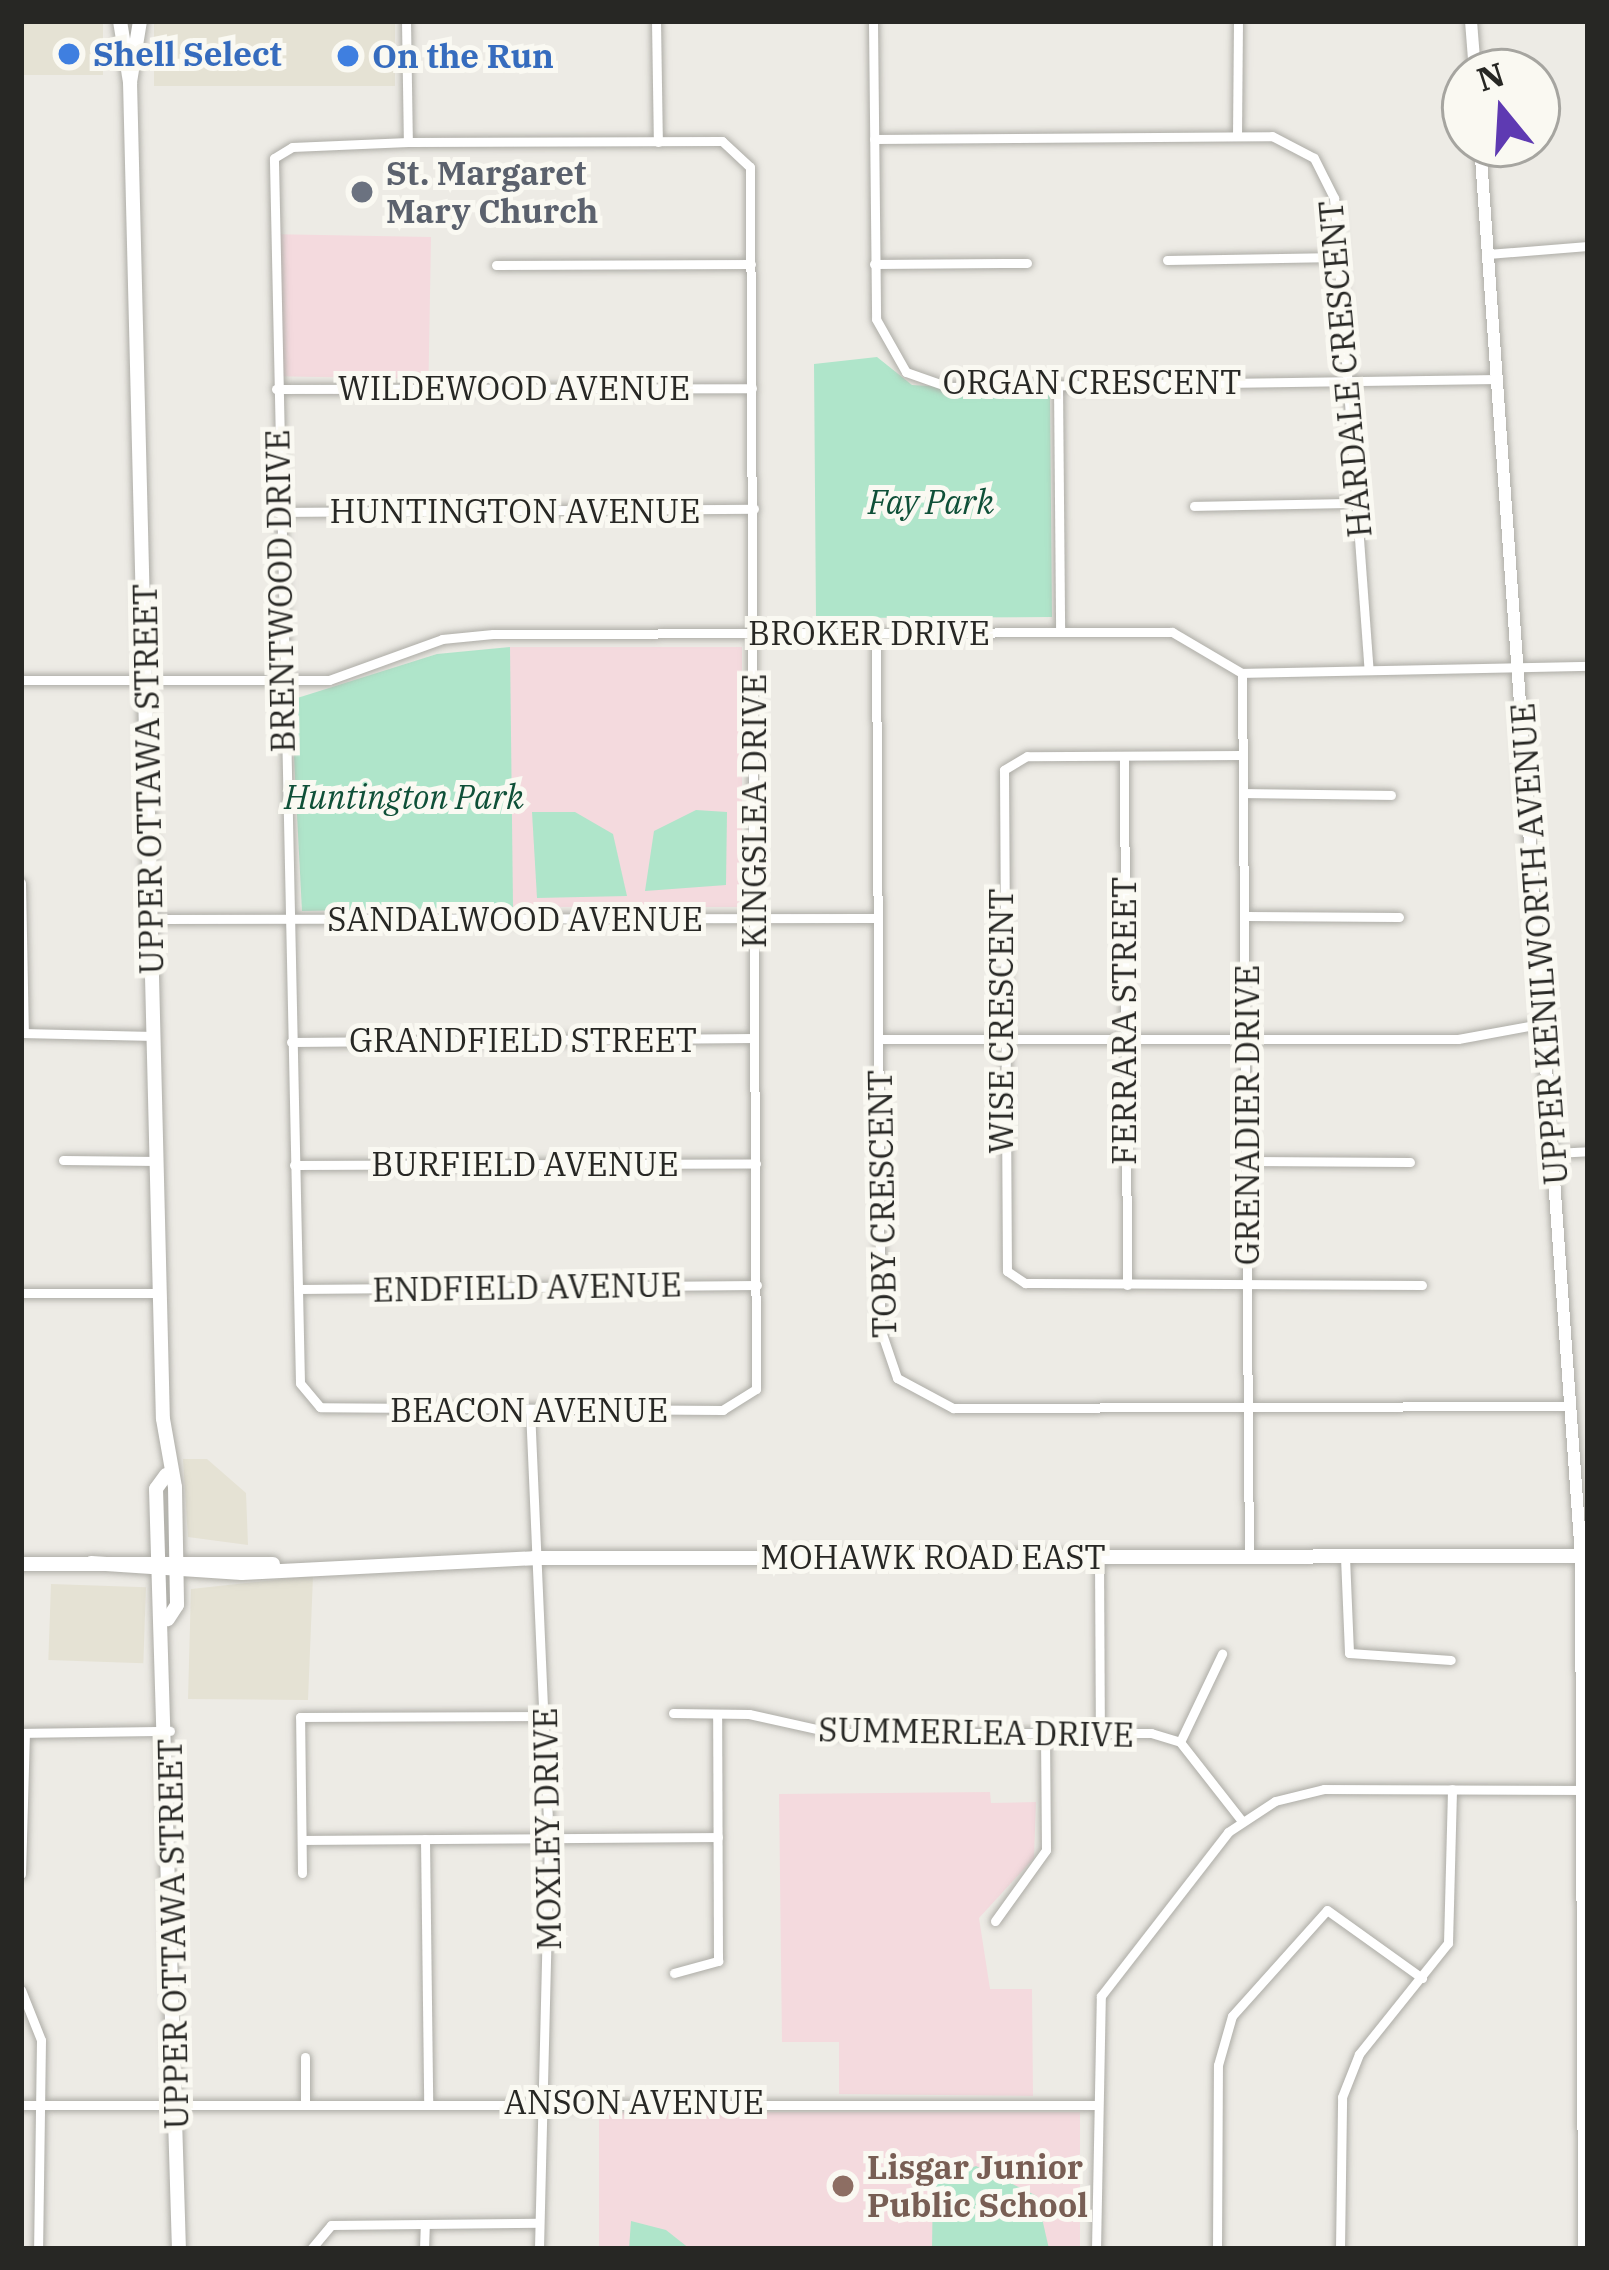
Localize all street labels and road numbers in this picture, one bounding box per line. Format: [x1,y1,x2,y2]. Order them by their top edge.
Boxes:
street label: HARDALE CRESCENT [1311,199,1379,539]
street label: ORGAN CRESCENT [943,362,1241,402]
street label: WILDEWOOD AVENUE [338,368,690,408]
street label: BRENTWOOD DRIVE [257,429,303,753]
street label: HUNTINGTON AVENUE [330,491,700,531]
street label: UPPER OTTAWA STREET [125,583,171,975]
street label: BROKER DRIVE [748,613,990,653]
street label: KINGSLEA DRIVE [734,674,774,948]
street label: UPPER KENILWORTH AVENUE [1502,702,1576,1186]
street label: FERRARA STREET [1104,877,1144,1165]
street label: WISE CRESCENT [981,888,1021,1154]
street label: SANDALWOOD AVENUE [327,899,703,939]
street label: GRENADIER DRIVE [1227,965,1267,1265]
street label: GRANDFIELD STREET [349,1020,697,1060]
street label: TOBY CRESCENT [860,1069,904,1339]
street label: BURFIELD AVENUE [371,1144,679,1184]
street label: ENDFIELD AVENUE [372,1265,682,1309]
street label: BEACON AVENUE [390,1390,668,1430]
street label: MOHAWK ROAD EAST [760,1537,1106,1577]
street label: MOXLEY DRIVE [525,1707,569,1951]
street label: SUMMERLEA DRIVE [818,1709,1134,1755]
street label: UPPER OTTAWA STREET [150,1738,196,2130]
street label: ANSON AVENUE [504,2082,764,2122]

